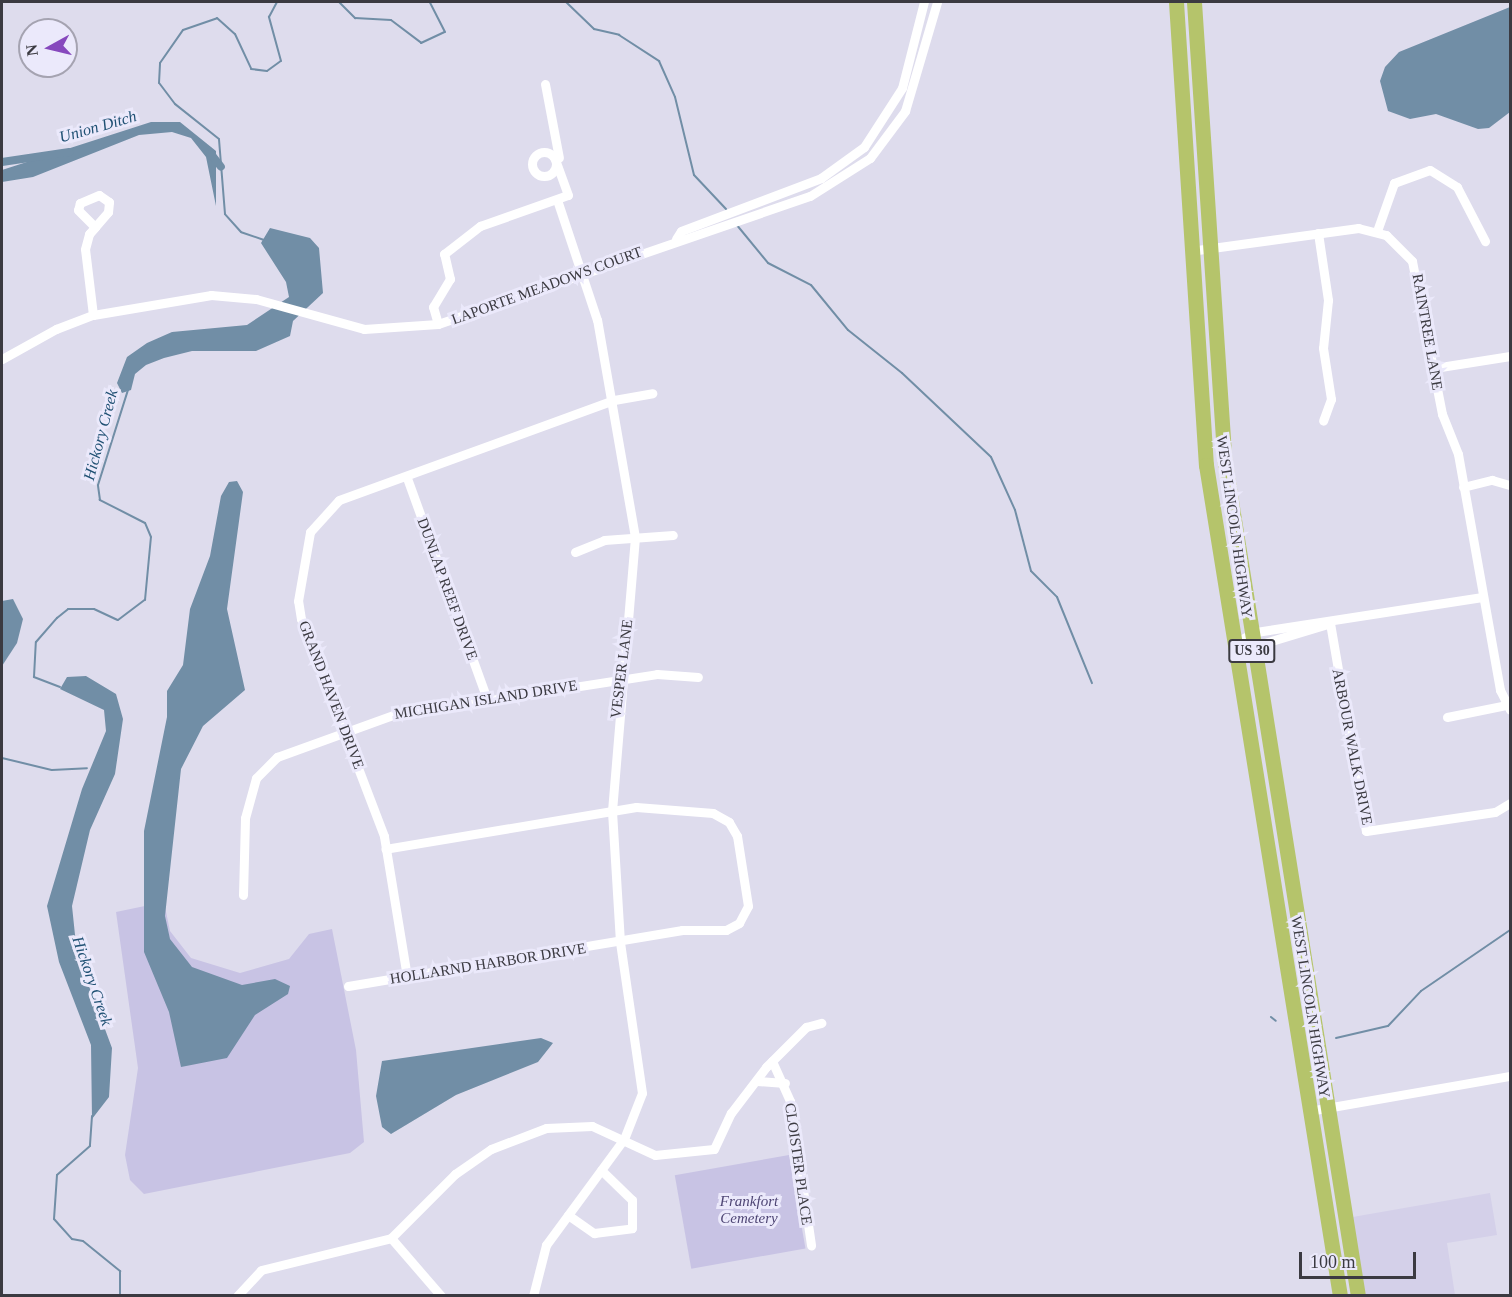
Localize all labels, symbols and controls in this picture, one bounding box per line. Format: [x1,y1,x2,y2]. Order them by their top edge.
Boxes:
north arrow [18,18,78,78]
text: N [22,43,41,57]
water label: Union Ditch [57,107,139,147]
street label: LAPORTE MEADOWS COURT [449,243,645,329]
street label: RAINTREE LANE [1408,272,1446,392]
water label: Hickory Creek [80,388,122,482]
street label: WEST LINCOLN HIGHWAY [1212,434,1256,620]
street label: DUNLAP REEF DRIVE [413,515,481,663]
street label: GRAND HAVEN DRIVE [294,618,368,772]
street label: VESPER LANE [607,618,637,720]
road number: US 30 [1228,640,1276,662]
street label: ARBOUR WALK DRIVE [1328,667,1376,827]
street label: MICHIGAN ISLAND DRIVE [393,677,579,723]
street label: WEST LINCOLN HIGHWAY [1287,915,1333,1099]
water label: Hickory Creek [68,934,116,1028]
street label: HOLLARND HARBOR DRIVE [389,940,587,988]
street label: CLOISTER PLACE [781,1102,815,1226]
park label: Frankfort Cemetery [720,1192,778,1227]
scale bar [1302,1240,1419,1278]
text: 100 m [1310,1252,1356,1272]

